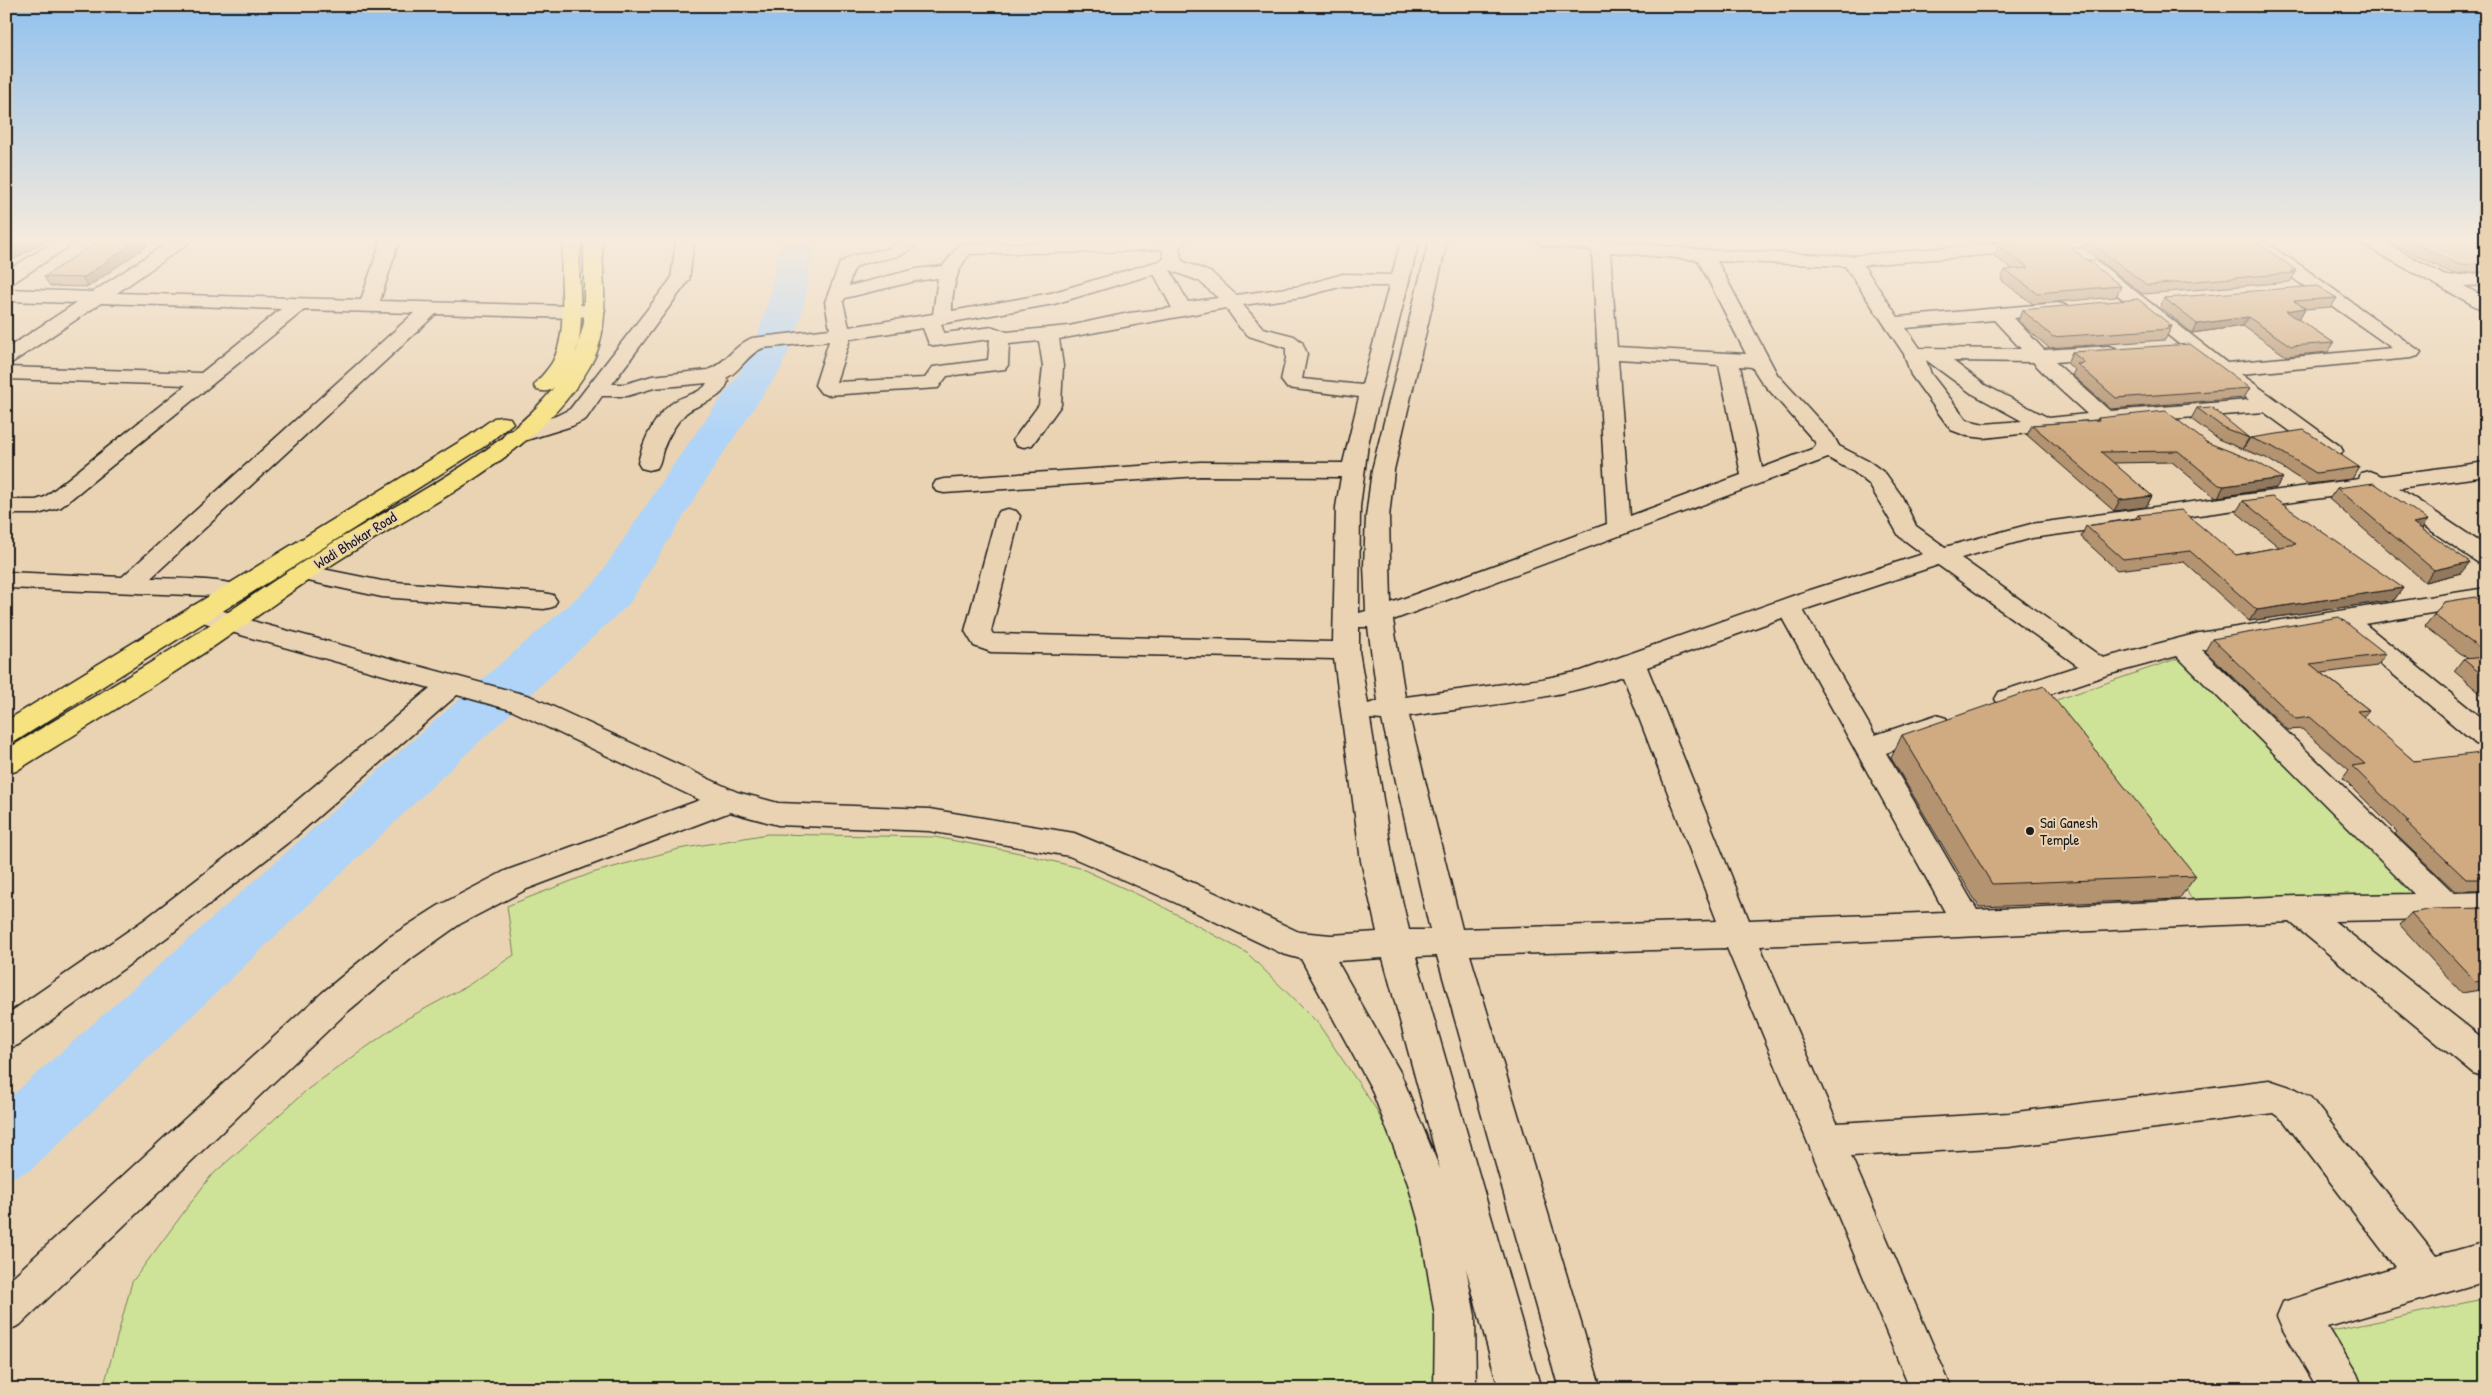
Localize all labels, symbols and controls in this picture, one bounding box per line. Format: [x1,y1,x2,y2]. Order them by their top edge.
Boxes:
street label: Wadi Bhokar Road [310,506,400,574]
place label: Sai Ganesh Temple [2040,812,2097,850]
marker: Sai Ganesh Temple [2024,825,2036,837]

